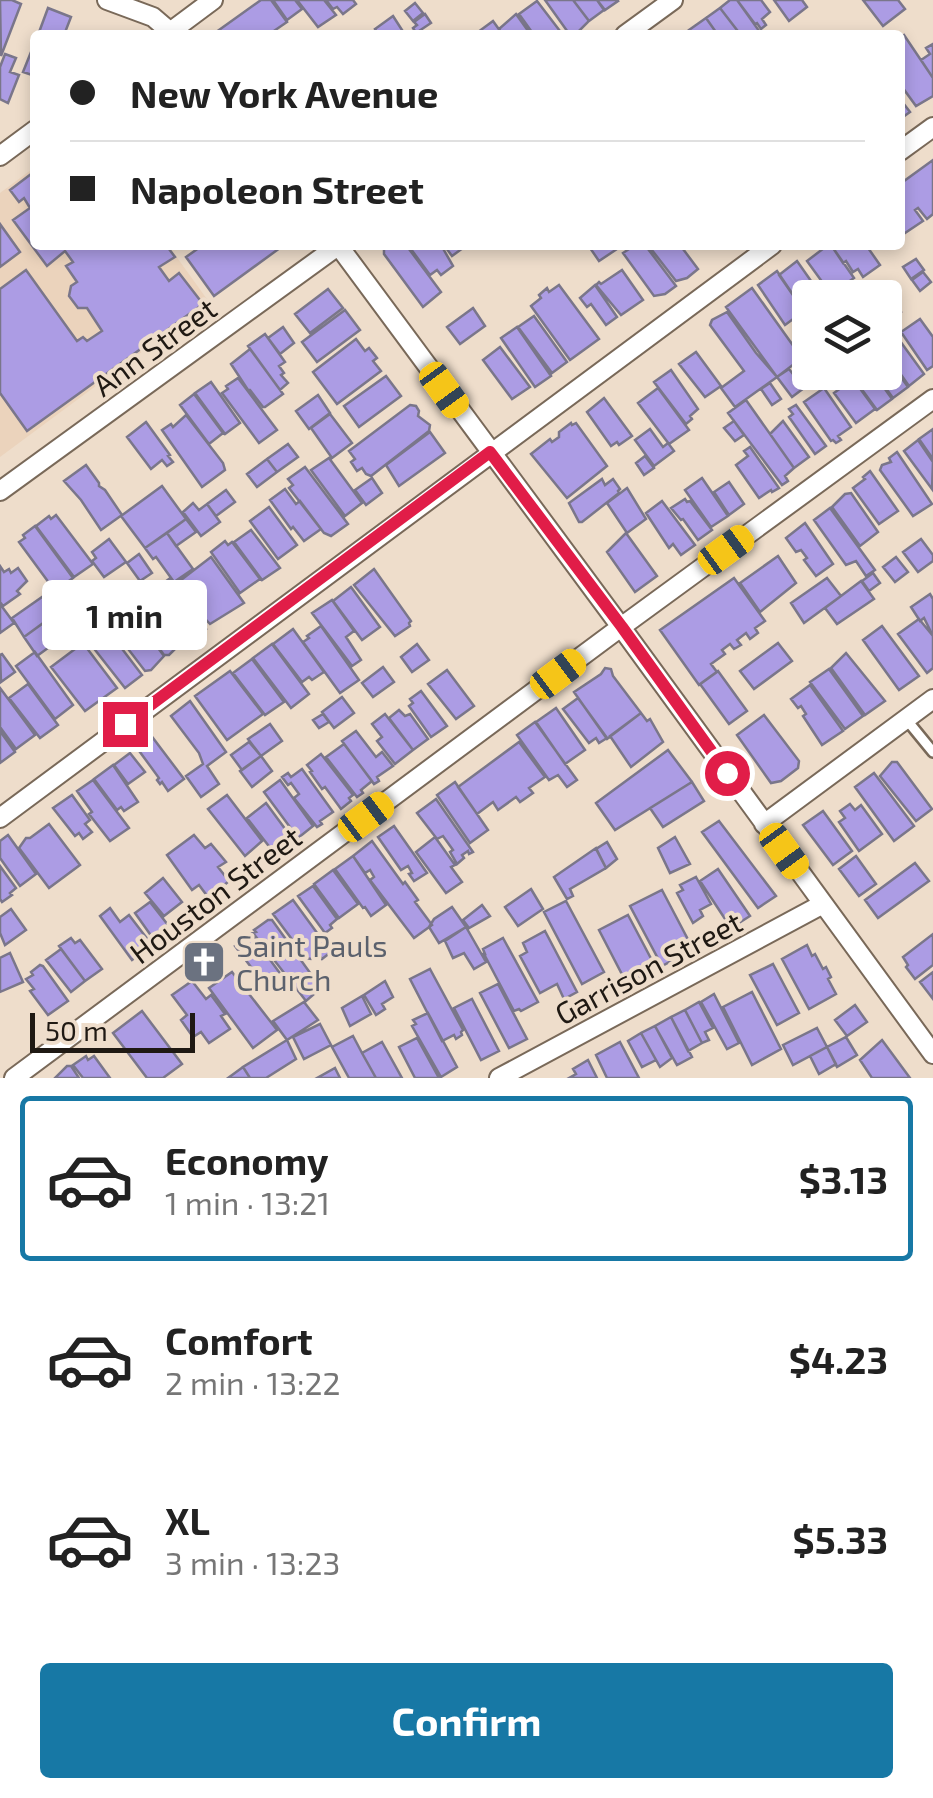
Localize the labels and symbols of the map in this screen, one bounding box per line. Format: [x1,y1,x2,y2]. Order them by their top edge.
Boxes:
street label: Ann Street [85,289,223,403]
car [414,357,474,423]
car [693,520,759,580]
callout: 1 min [42,579,208,649]
car [525,644,591,704]
route end [103,702,148,747]
route start [705,751,750,796]
car [333,787,399,847]
street label: Houston Street [122,818,308,970]
car [754,818,814,884]
street label: Garrison Street [548,903,748,1031]
place label: Saint Pauls Church [236,927,388,997]
church icon: Saint Pauls Church [181,939,227,985]
scale bar [30,1008,195,1052]

